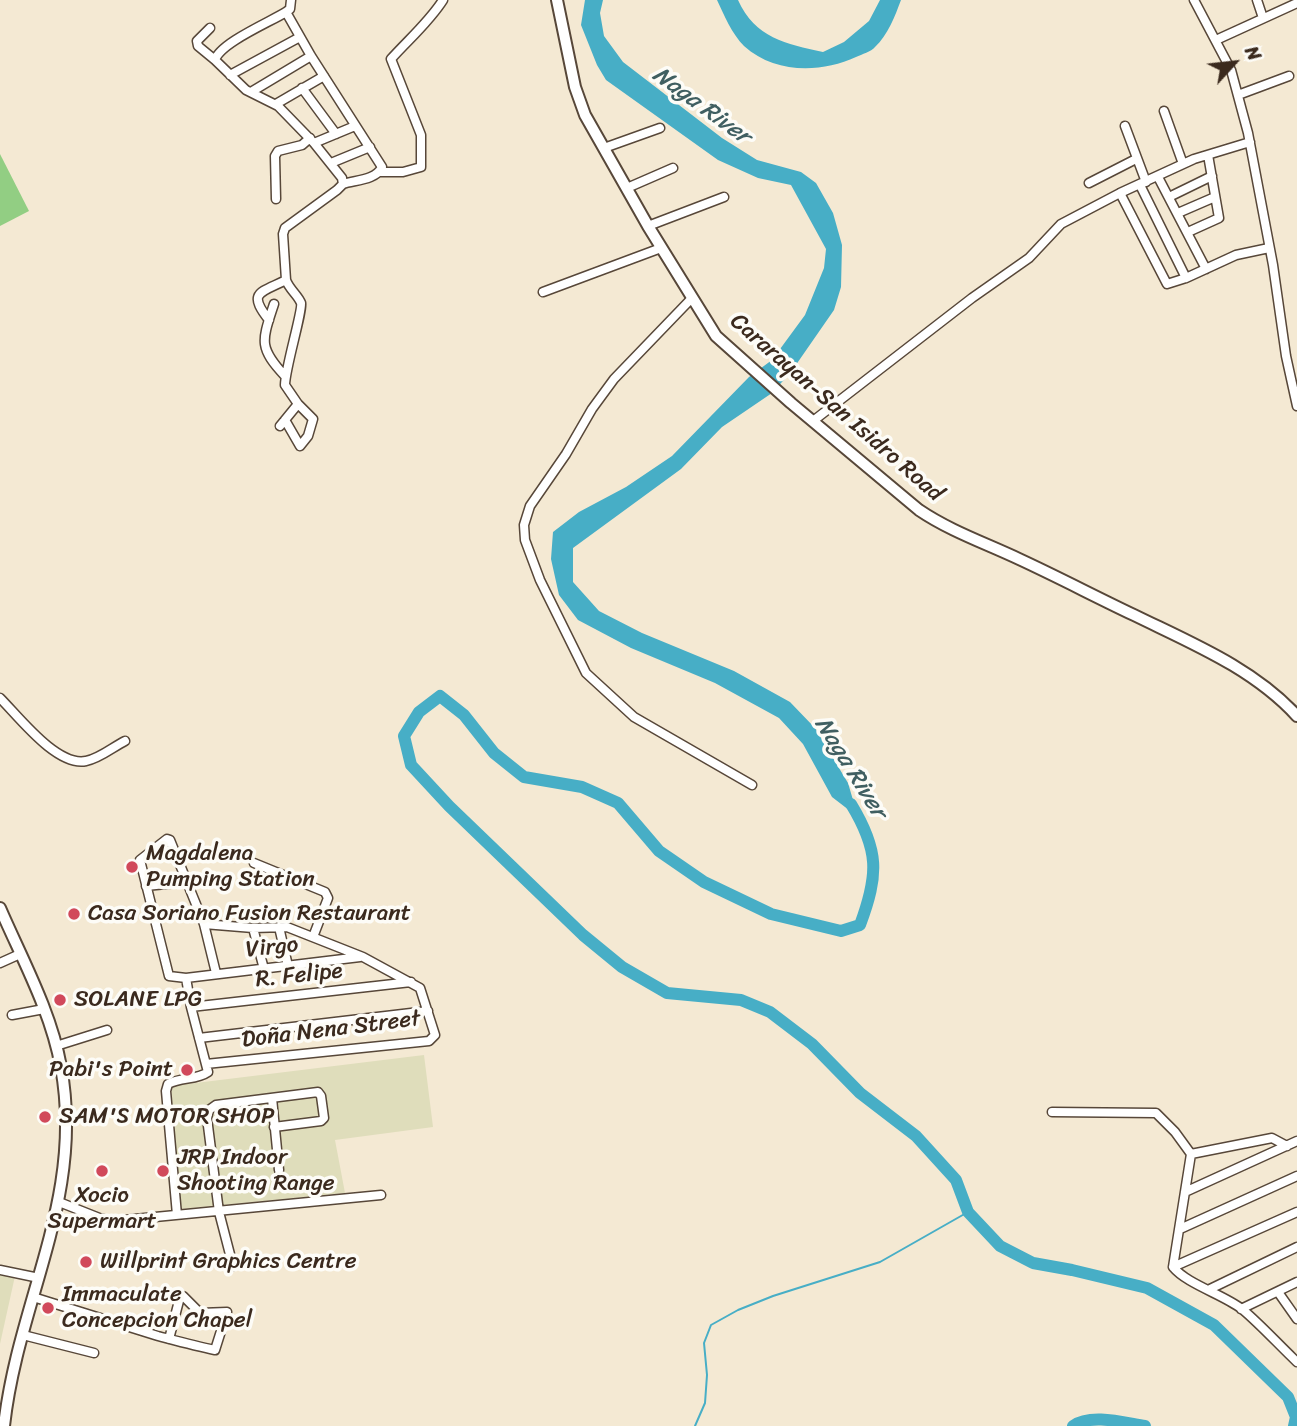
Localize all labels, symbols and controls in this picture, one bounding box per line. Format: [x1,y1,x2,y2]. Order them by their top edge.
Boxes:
north arrow [1199,28,1269,98]
text: N [1235,40,1271,67]
water label: Naga River [647,61,755,151]
street label: Cararayan-San Isidro Road [724,308,948,508]
water label: Naga River [808,712,892,824]
place label: Magdalena Pumping Station [146,840,315,894]
marker: Magdalena Pumping Station [124,859,140,875]
place label: Casa Soriano Fusion Restaurant [88,900,411,928]
marker: Casa Soriano Fusion Restaurant [66,906,82,922]
street label: Virgo [244,932,300,964]
street label: R. Felipe [254,958,344,994]
place label: SOLANE LPG [74,986,202,1014]
marker: SOLANE LPG [52,992,68,1008]
street label: Doña Nena Street [240,1005,422,1055]
place label: Pabi's Point [49,1056,173,1084]
marker: Pabi's Point [179,1062,195,1078]
place label: SAM'S MOTOR SHOP [59,1103,274,1131]
marker: SAM'S MOTOR SHOP [37,1109,53,1125]
place label: JRP Indoor Shooting Range [177,1144,335,1198]
marker: Xocio Supermart [94,1163,110,1179]
marker: JRP Indoor Shooting Range [155,1163,171,1179]
place label: Xocio Supermart [48,1182,156,1236]
place label: Willprint Graphics Centre [100,1248,357,1276]
marker: Willprint Graphics Centre [78,1254,94,1270]
place label: Immaculate Concepcion Chapel [62,1281,252,1335]
marker: Immaculate Concepcion Chapel [40,1300,56,1316]

